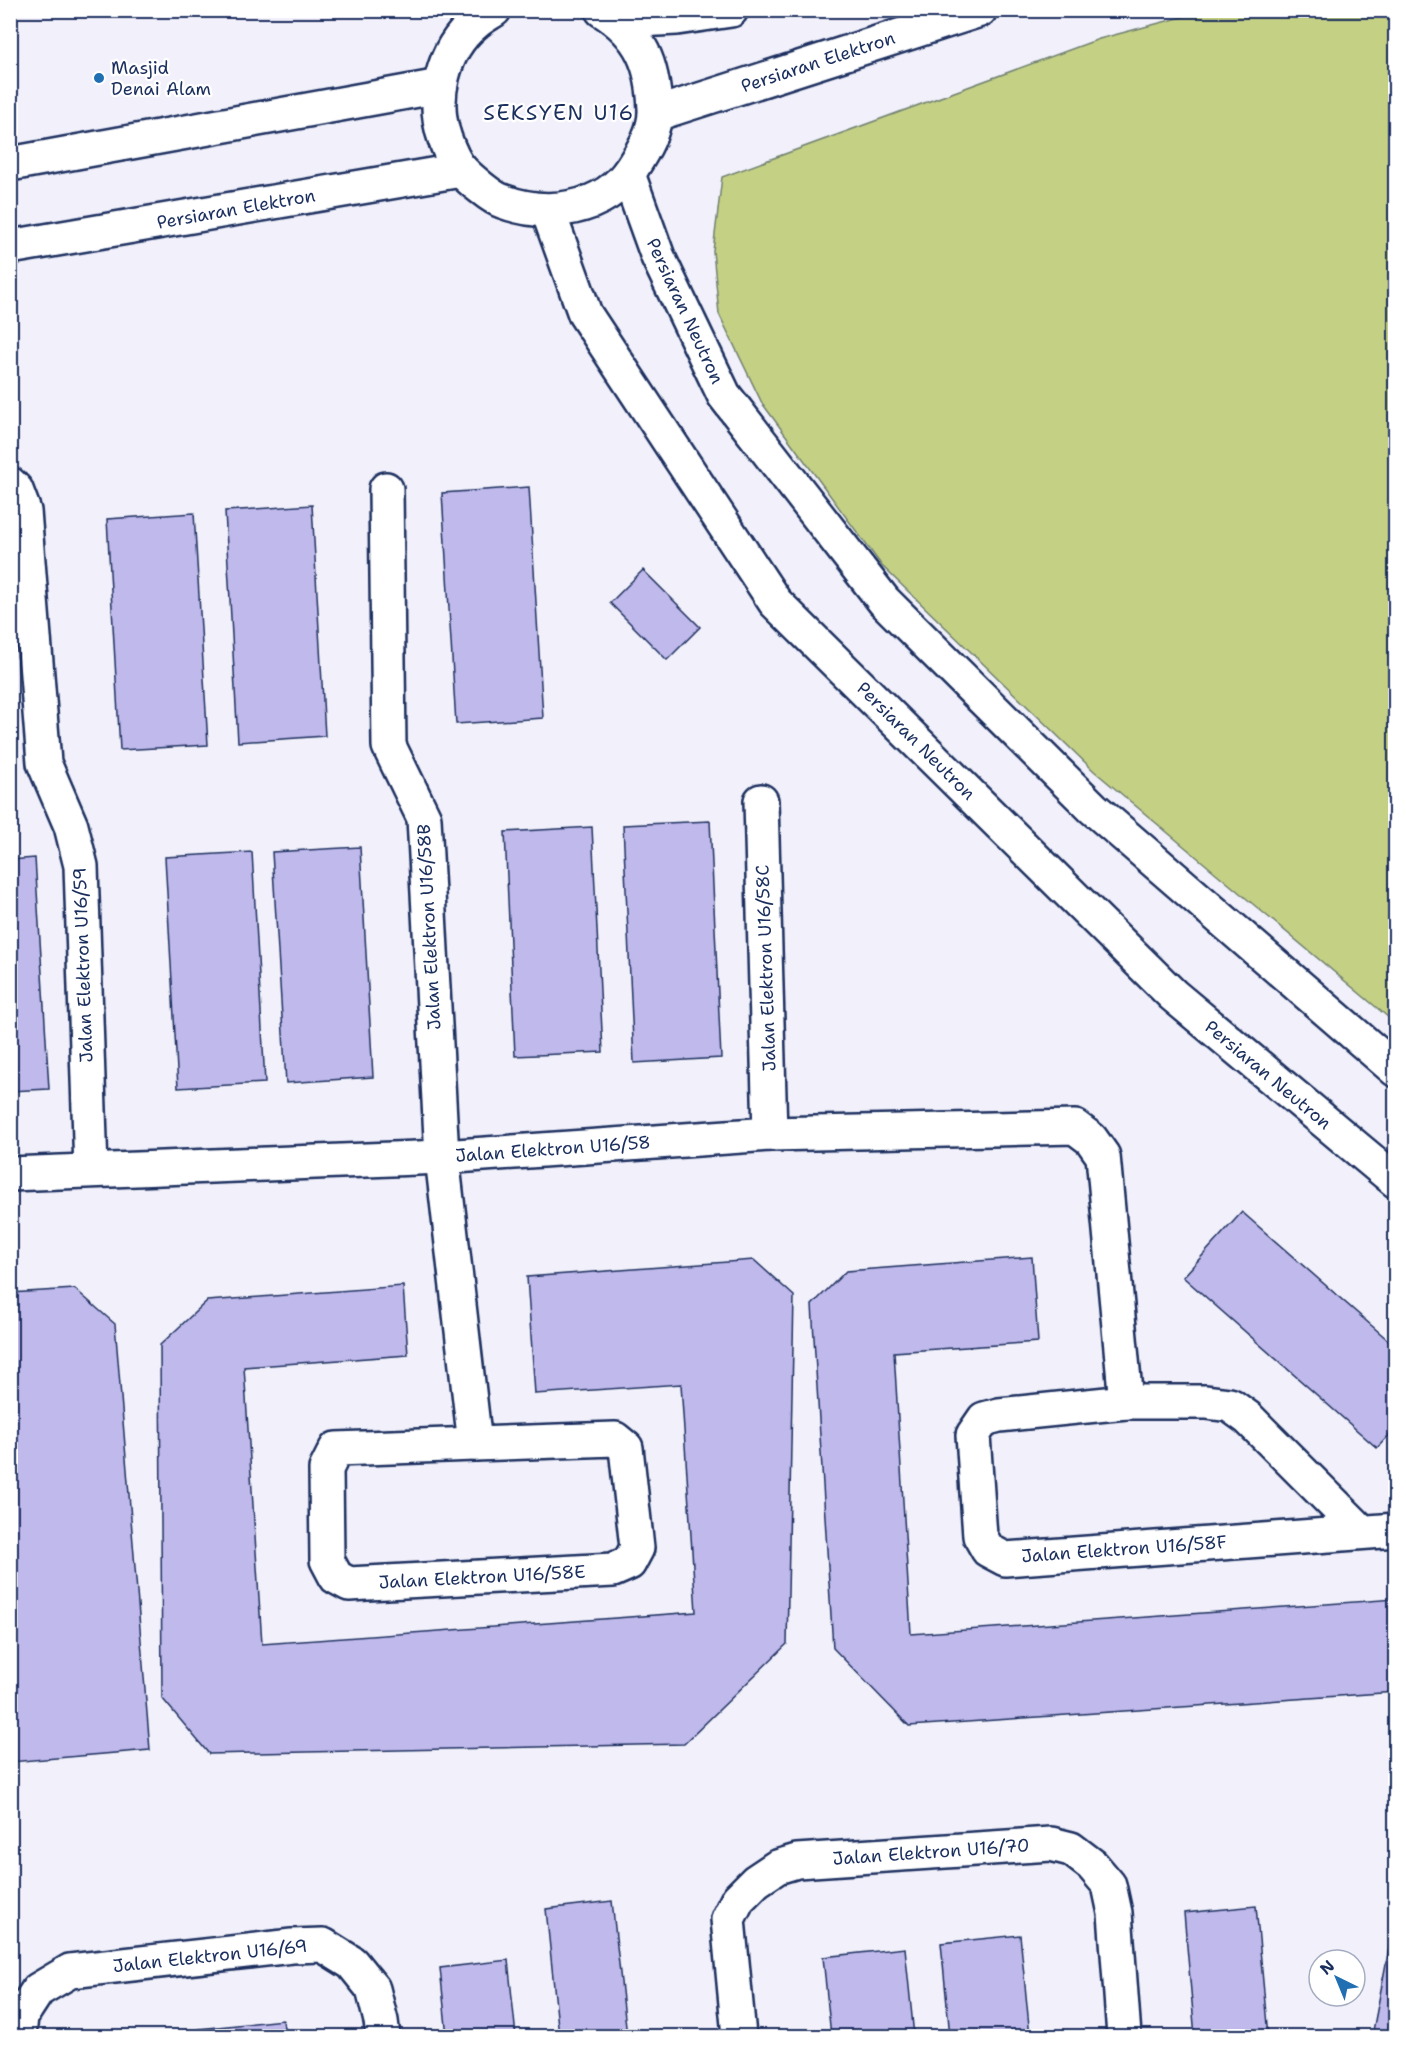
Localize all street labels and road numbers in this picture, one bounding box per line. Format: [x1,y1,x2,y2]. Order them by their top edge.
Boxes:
street label: Persiaran Elektron [738,26,898,98]
street label: Persiaran Elektron [155,183,317,235]
street label: Persiaran Neutron [641,234,729,388]
street label: Persiaran Neutron [852,677,980,805]
street label: Jalan Elektron U16/58B [412,823,446,1031]
street label: Jalan Elektron U16/58C [750,864,782,1072]
street label: Jalan Elektron U16/59 [68,867,98,1063]
street label: Persiaran Neutron [1200,1015,1336,1135]
street label: Jalan Elektron U16/58 [454,1130,652,1168]
street label: Jalan Elektron U16/58F [1020,1530,1228,1568]
street label: Jalan Elektron U16/58E [378,1560,586,1594]
street label: Jalan Elektron U16/70 [832,1833,1030,1871]
street label: Jalan Elektron U16/69 [112,1934,308,1978]

